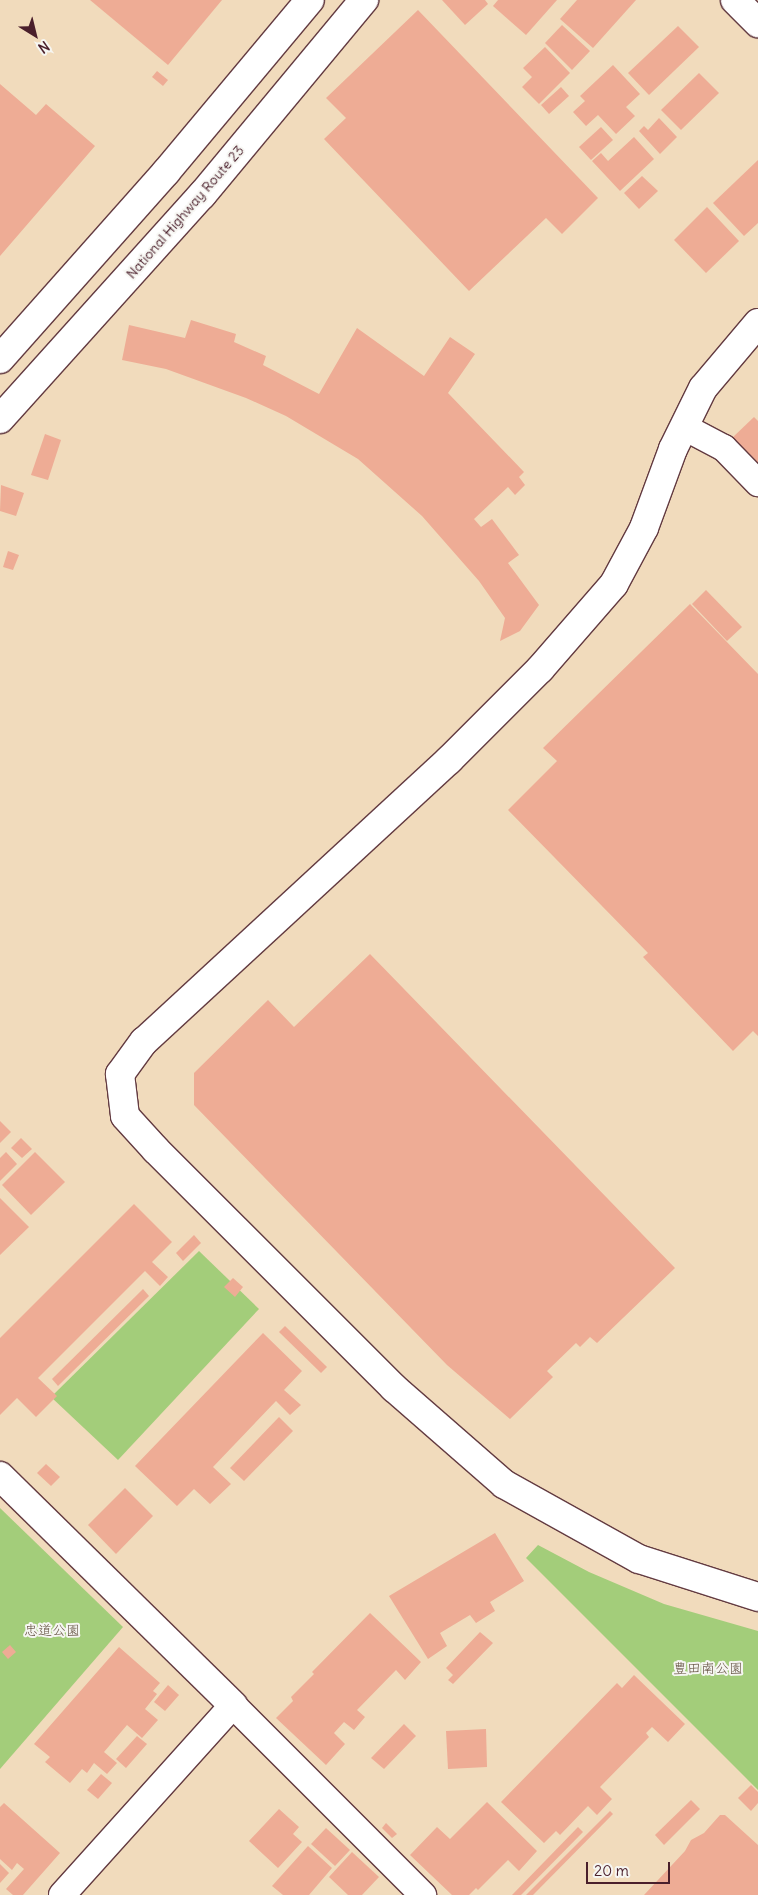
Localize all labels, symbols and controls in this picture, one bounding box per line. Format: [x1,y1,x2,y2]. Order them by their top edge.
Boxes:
north arrow [10,10,60,60]
text: N [35,37,53,57]
street label: National Highway Route 23 [123,142,247,282]
park label: 忠道公園 [24,1622,80,1638]
park label: 豊田南公園 [673,1660,743,1676]
scale bar [588,1852,672,1884]
text: 20 m [594,1861,629,1880]

